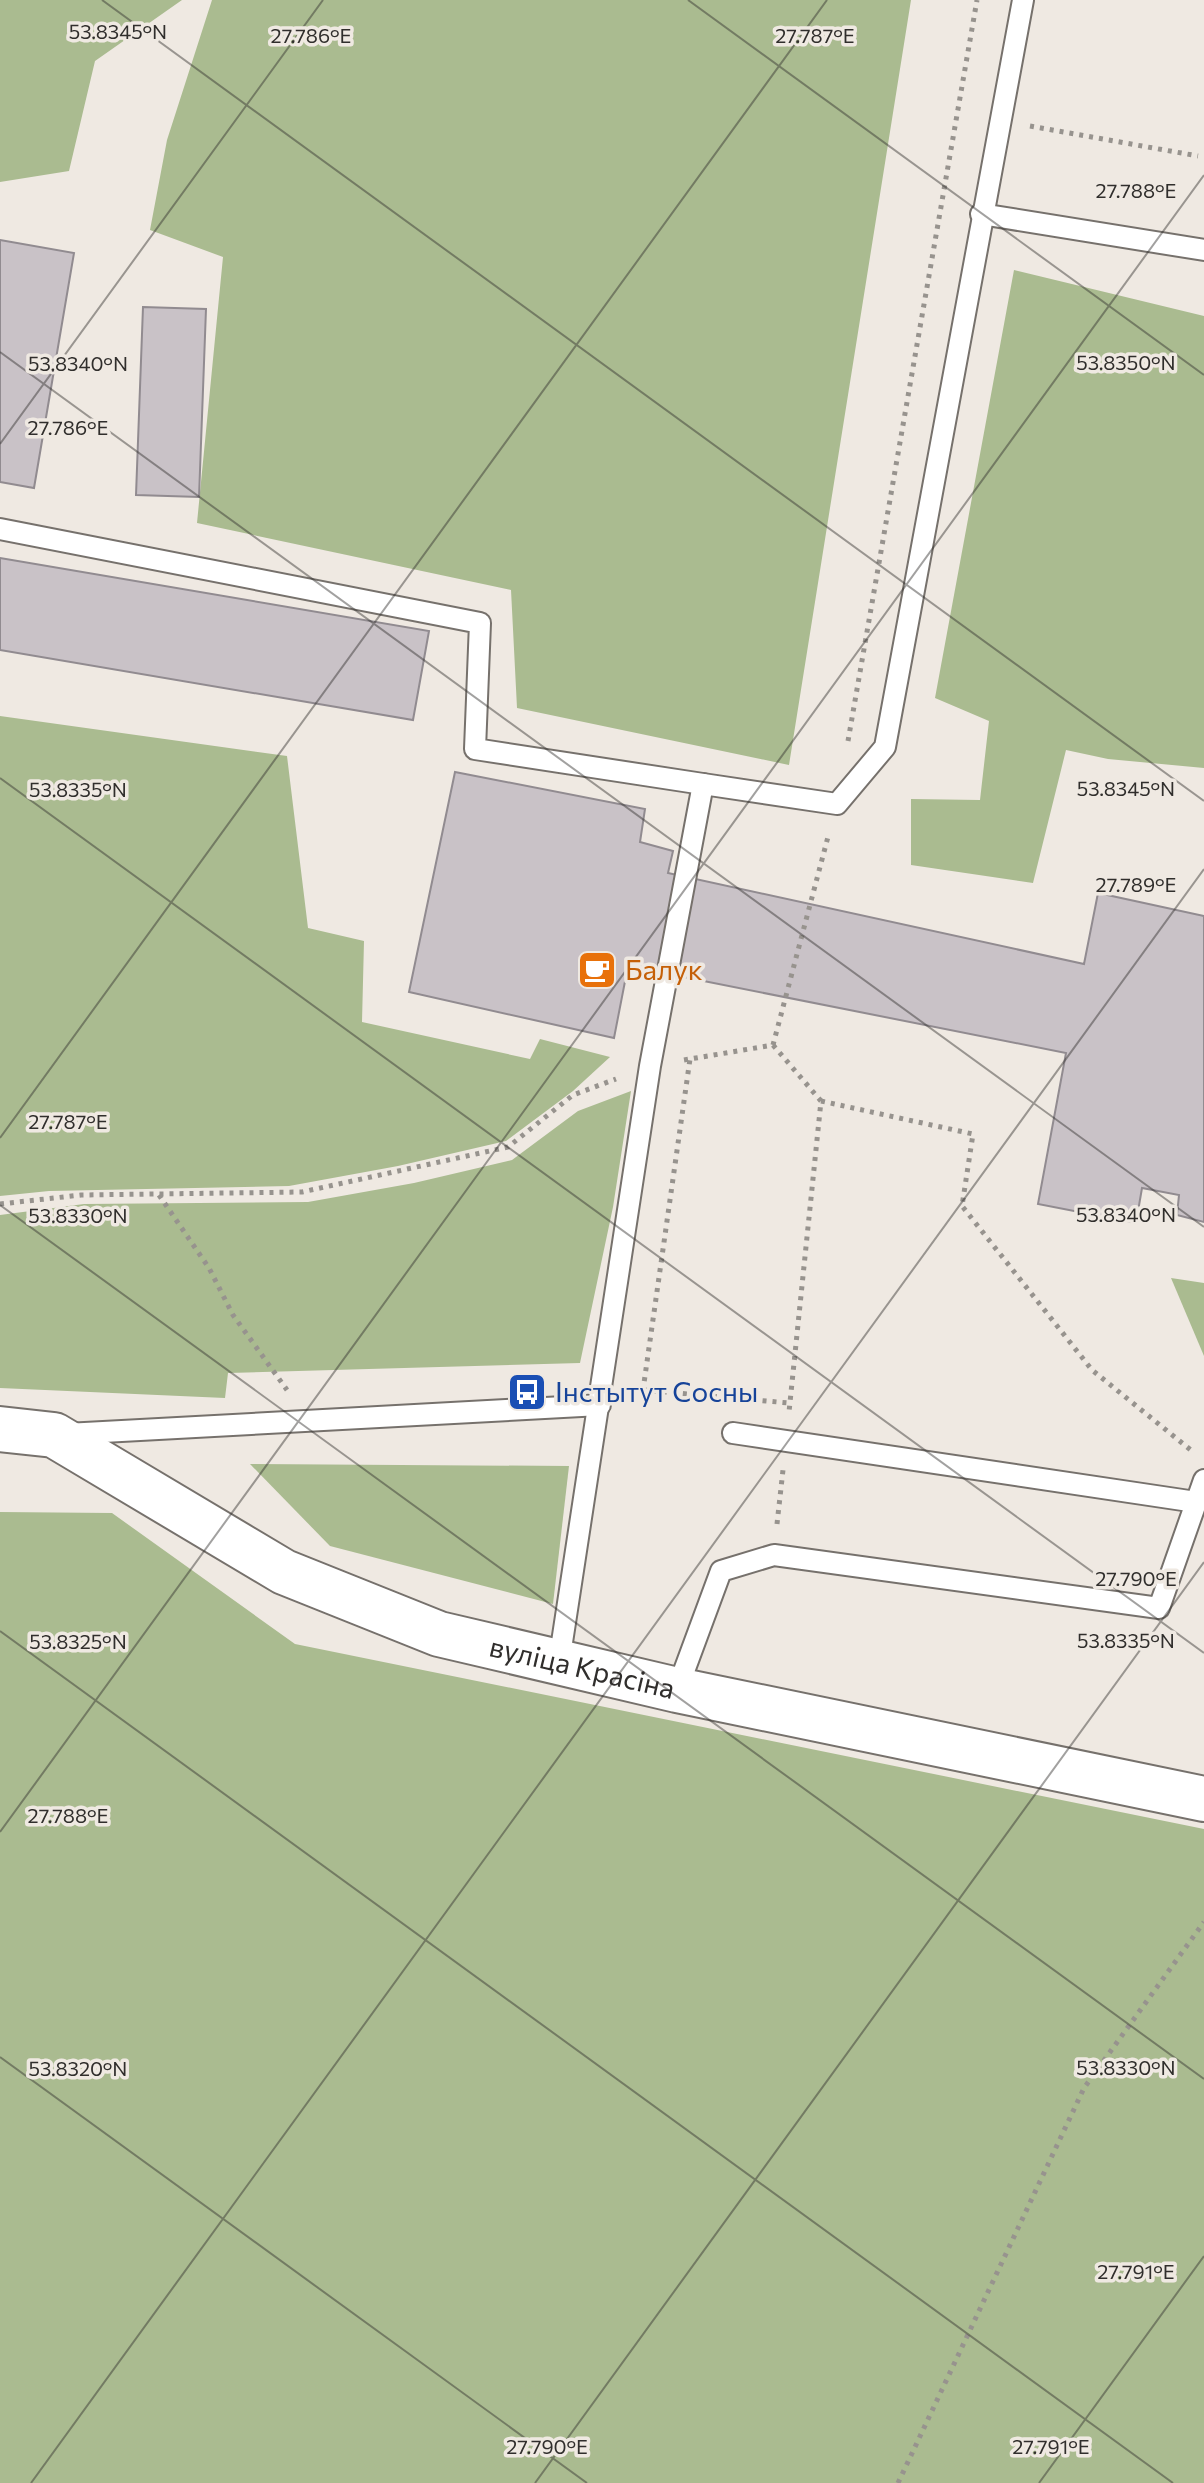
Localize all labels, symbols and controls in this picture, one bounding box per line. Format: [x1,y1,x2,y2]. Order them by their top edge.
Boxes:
text: 53.8345°N [69,19,167,43]
text: 27.786°E [271,23,351,47]
text: 27.787°E [775,23,855,47]
text: 27.788°E [1096,178,1176,202]
text: 53.8350°N [1076,350,1176,374]
text: 53.8340°N [28,351,128,375]
text: 27.786°E [28,415,108,439]
text: 53.8345°N [1077,776,1175,800]
text: 53.8335°N [29,777,127,801]
text: 27.789°E [1096,872,1176,896]
cafe icon: Балук [576,949,618,991]
place label: Балук [625,952,703,986]
text: 27.787°E [28,1109,108,1133]
text: 53.8340°N [1076,1202,1176,1226]
text: 53.8330°N [28,1203,128,1227]
bus stop icon: Інстытут Сосны [506,1371,548,1413]
place label: Інстытут Сосны [555,1374,758,1408]
text: 27.790°E [1095,1566,1177,1590]
street label: вуліца Красіна [486,1628,678,1705]
text: 53.8335°N [1077,1628,1175,1652]
text: 53.8325°N [29,1629,127,1653]
text: 27.788°E [28,1803,108,1827]
text: 53.8330°N [1076,2055,1176,2079]
text: 53.8320°N [29,2056,127,2080]
text: 27.791°E [1097,2259,1175,2283]
text: 27.790°E [506,2434,588,2458]
text: 27.791°E [1012,2434,1090,2458]

